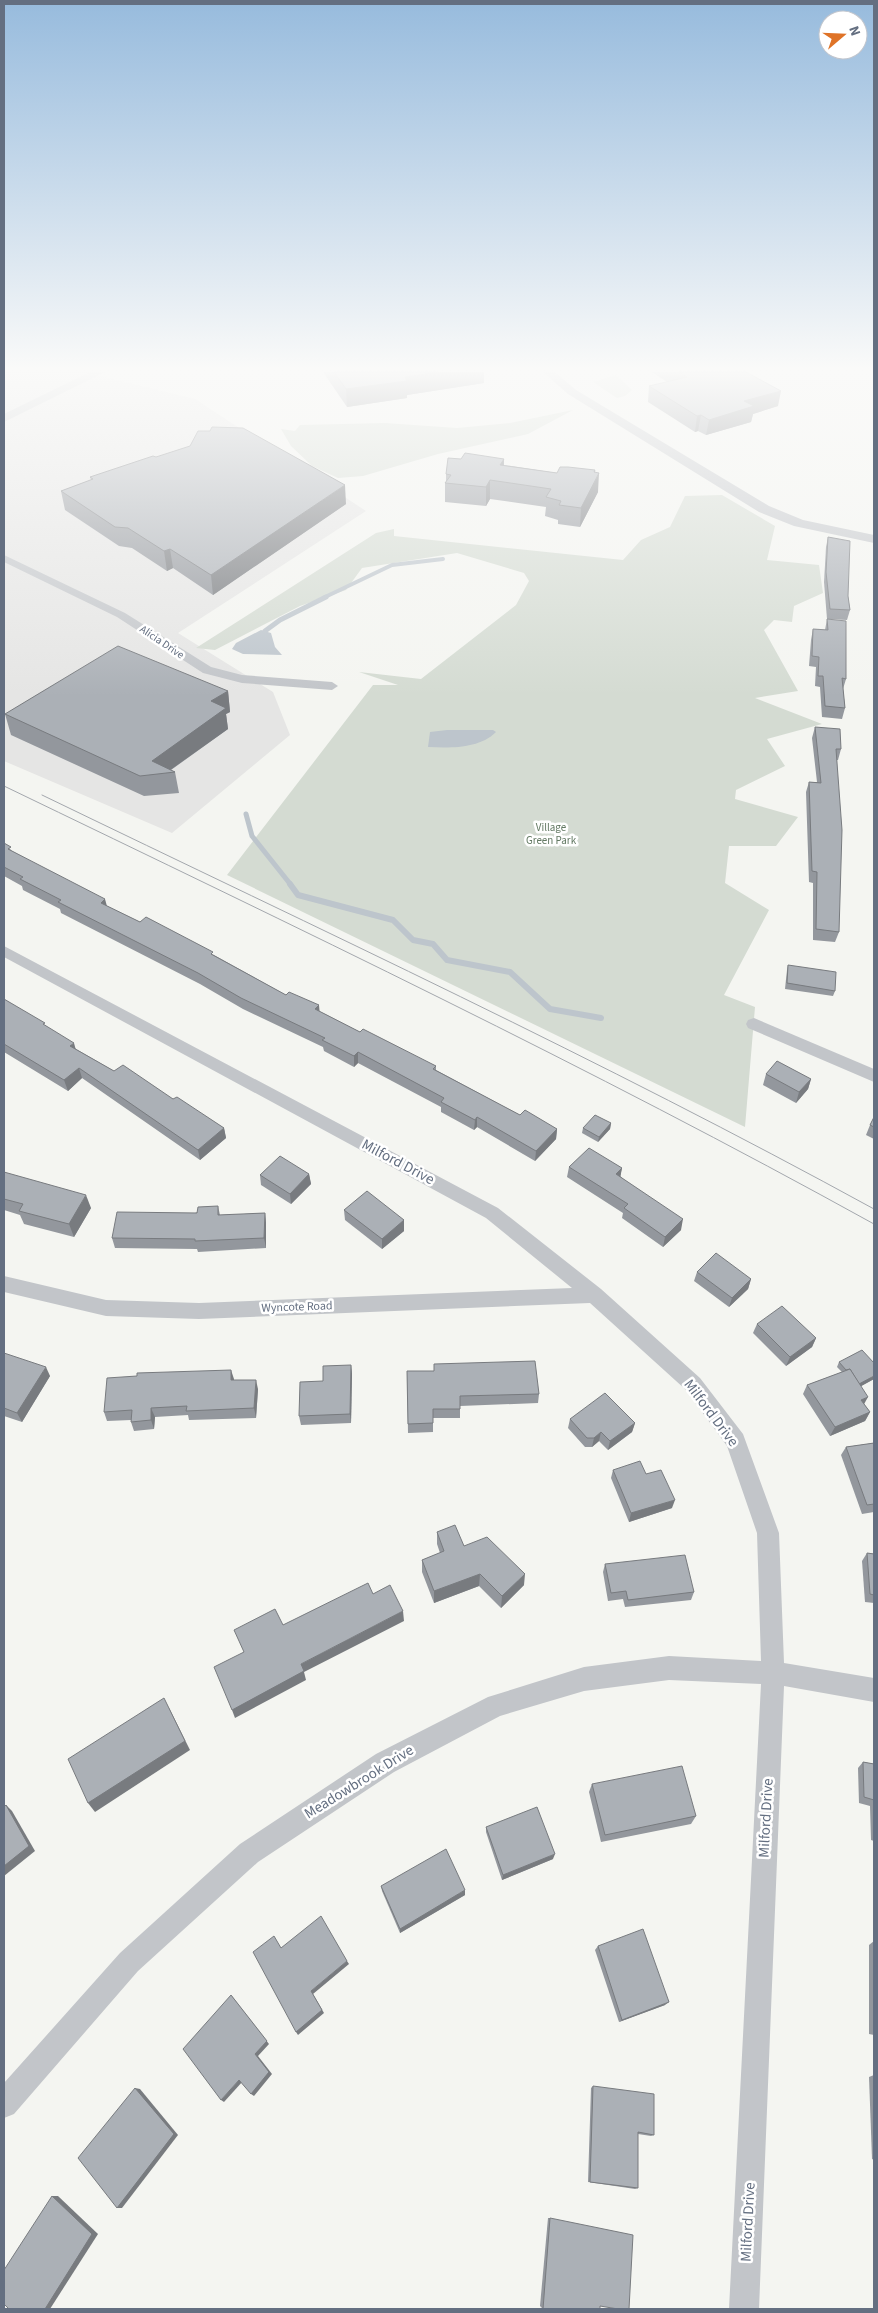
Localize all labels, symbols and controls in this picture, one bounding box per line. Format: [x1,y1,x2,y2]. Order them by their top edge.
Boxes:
north arrow [818,10,868,60]
text: N [843,23,865,39]
street label: Alicia Drive [137,622,188,663]
park label: Village Green Park [526,820,577,848]
street label: Milford Drive [358,1134,438,1190]
street label: Wyncote Road [261,1297,333,1317]
street label: Milford Drive [679,1375,743,1451]
street label: Meadowbrook Drive [300,1740,418,1824]
street label: Milford Drive [753,1778,779,1858]
street label: Milford Drive [735,2182,761,2262]

